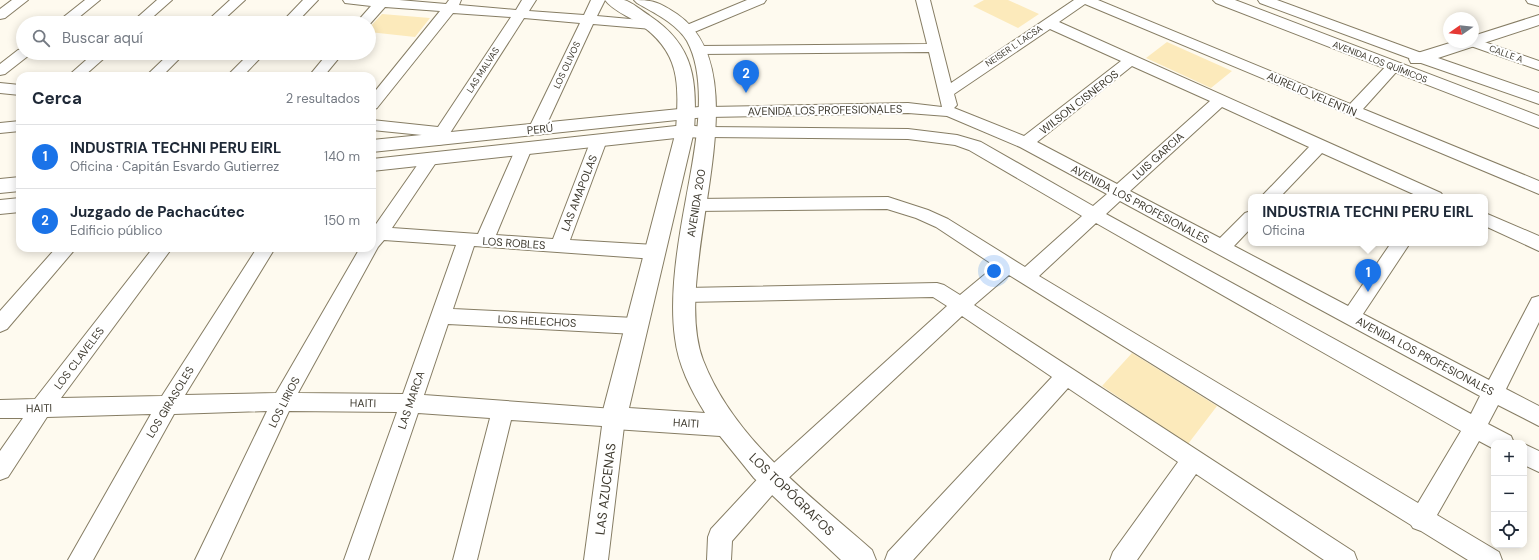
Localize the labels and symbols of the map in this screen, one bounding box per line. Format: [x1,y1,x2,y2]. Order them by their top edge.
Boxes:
north arrow [1443,12,1479,48]
street label: NEISER L LACSA [983,22,1045,70]
street label: AVENIDA LOS QUÍMICOS [1331,37,1430,86]
street label: LOS OLIVOS [551,40,583,90]
street label: CALLE A [1487,42,1525,66]
street label: LAS MALVAS [464,45,502,95]
pin: 2 [733,60,759,93]
street label: WILSON CISNEROS [1037,67,1121,137]
street label: AURELIO VELENTIN [1265,69,1359,119]
street label: AVENIDA LOS PROFESIONALES [748,102,902,118]
street label: PERÚ [526,121,554,137]
street label: LUIS GARCIA [1129,129,1187,183]
street label: LAS AMAPOLAS [558,153,600,233]
street label: AVENIDA LOS PROFESIONALES [1069,162,1211,246]
street label: AVENIDA 200 [684,168,708,238]
street label: LOS ROBLES [482,234,546,252]
pin: 1 [1355,259,1381,292]
your location [984,261,1004,281]
street label: LOS HELECHOS [497,312,577,330]
street label: AVENIDA LOS PROFESIONALES [1354,314,1496,398]
street label: LOS CLAVELES [51,324,107,392]
street label: LOS GIRASOLES [143,364,197,440]
street label: LAS MARCA [395,369,427,431]
street label: LOS LIRIOS [265,374,303,430]
street label: HAITI [350,396,376,410]
street label: HAITI [26,401,52,415]
street label: HAITI [673,415,699,431]
street label: LAS AZUCENAS [591,442,620,536]
street label: LOS TOPÓGRAFOS [745,449,838,539]

